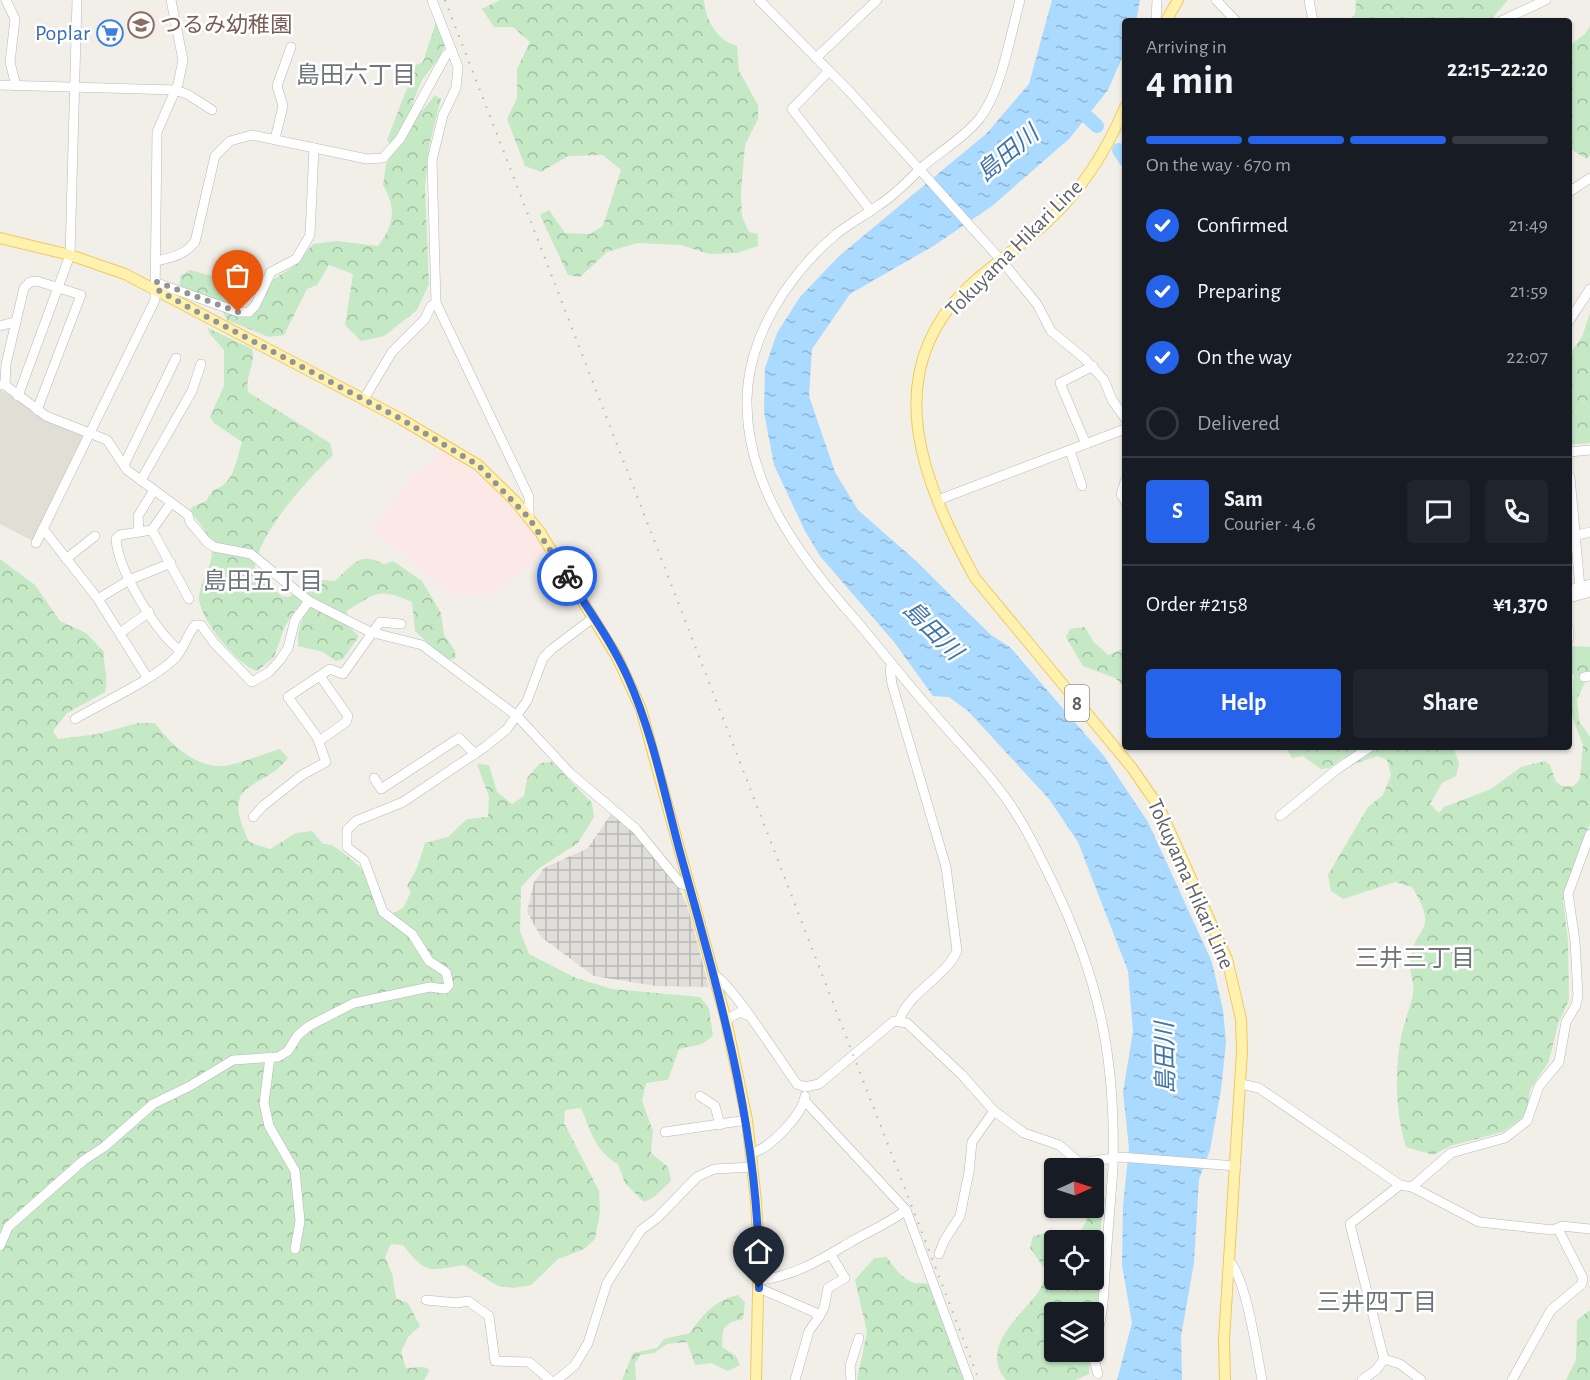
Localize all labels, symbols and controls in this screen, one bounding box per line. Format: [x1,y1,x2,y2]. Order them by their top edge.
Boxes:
school or university icon: つるみ幼稚園 [126,10,156,40]
place label: つるみ幼稚園 [160,13,292,36]
supermarket icon: Poplar [95,18,125,48]
place label: Poplar [35,22,90,44]
text: Arriving in [1146,37,1227,57]
text: 22:15–22:20 [1447,58,1548,80]
district label: 島田六丁目 [296,62,416,88]
text: 4 min [1146,62,1234,101]
water label: 島田川 [971,118,1046,186]
text: On the way · 670 m [1146,155,1291,175]
street label: Tokuyama Hikari Line [941,175,1087,321]
icon: check [1146,209,1179,242]
text: Confirmed [1197,214,1288,236]
text: 21:49 [1508,215,1548,235]
pin [212,250,263,312]
icon: bag [221,259,254,292]
icon: check [1146,275,1179,308]
text: Preparing [1197,280,1281,302]
text: 21:59 [1510,281,1548,301]
icon: check [1146,341,1179,374]
text: On the way [1197,346,1292,368]
text: 22:07 [1506,347,1548,367]
text: Delivered [1197,412,1280,434]
button: chat [1407,480,1470,543]
button: phone [1485,480,1548,543]
text: Sam [1224,488,1263,510]
text: S [1172,500,1183,522]
text: Courier · 4.6 [1224,514,1316,534]
courier [537,546,597,606]
icon: bike [551,560,584,593]
district label: 島田五丁目 [203,568,323,594]
text: Order #2158 [1146,593,1248,615]
text: ¥1,370 [1493,593,1548,615]
water label: 島田川 [898,596,969,667]
button: Help [1146,669,1341,738]
button: Share [1353,669,1548,738]
road number: 8 [1065,685,1089,721]
street label: Tokuyama Hikari Line [1144,796,1238,972]
district label: 三井三丁目 [1355,946,1475,971]
water label: 島田川 [1151,1019,1179,1094]
north arrow [1044,1158,1104,1218]
map controls [1044,1158,1104,1362]
pin [733,1226,784,1288]
button: locate [1044,1230,1104,1290]
icon: home [742,1235,775,1268]
district label: 三井四丁目 [1317,1290,1437,1315]
button: layers [1044,1302,1104,1362]

